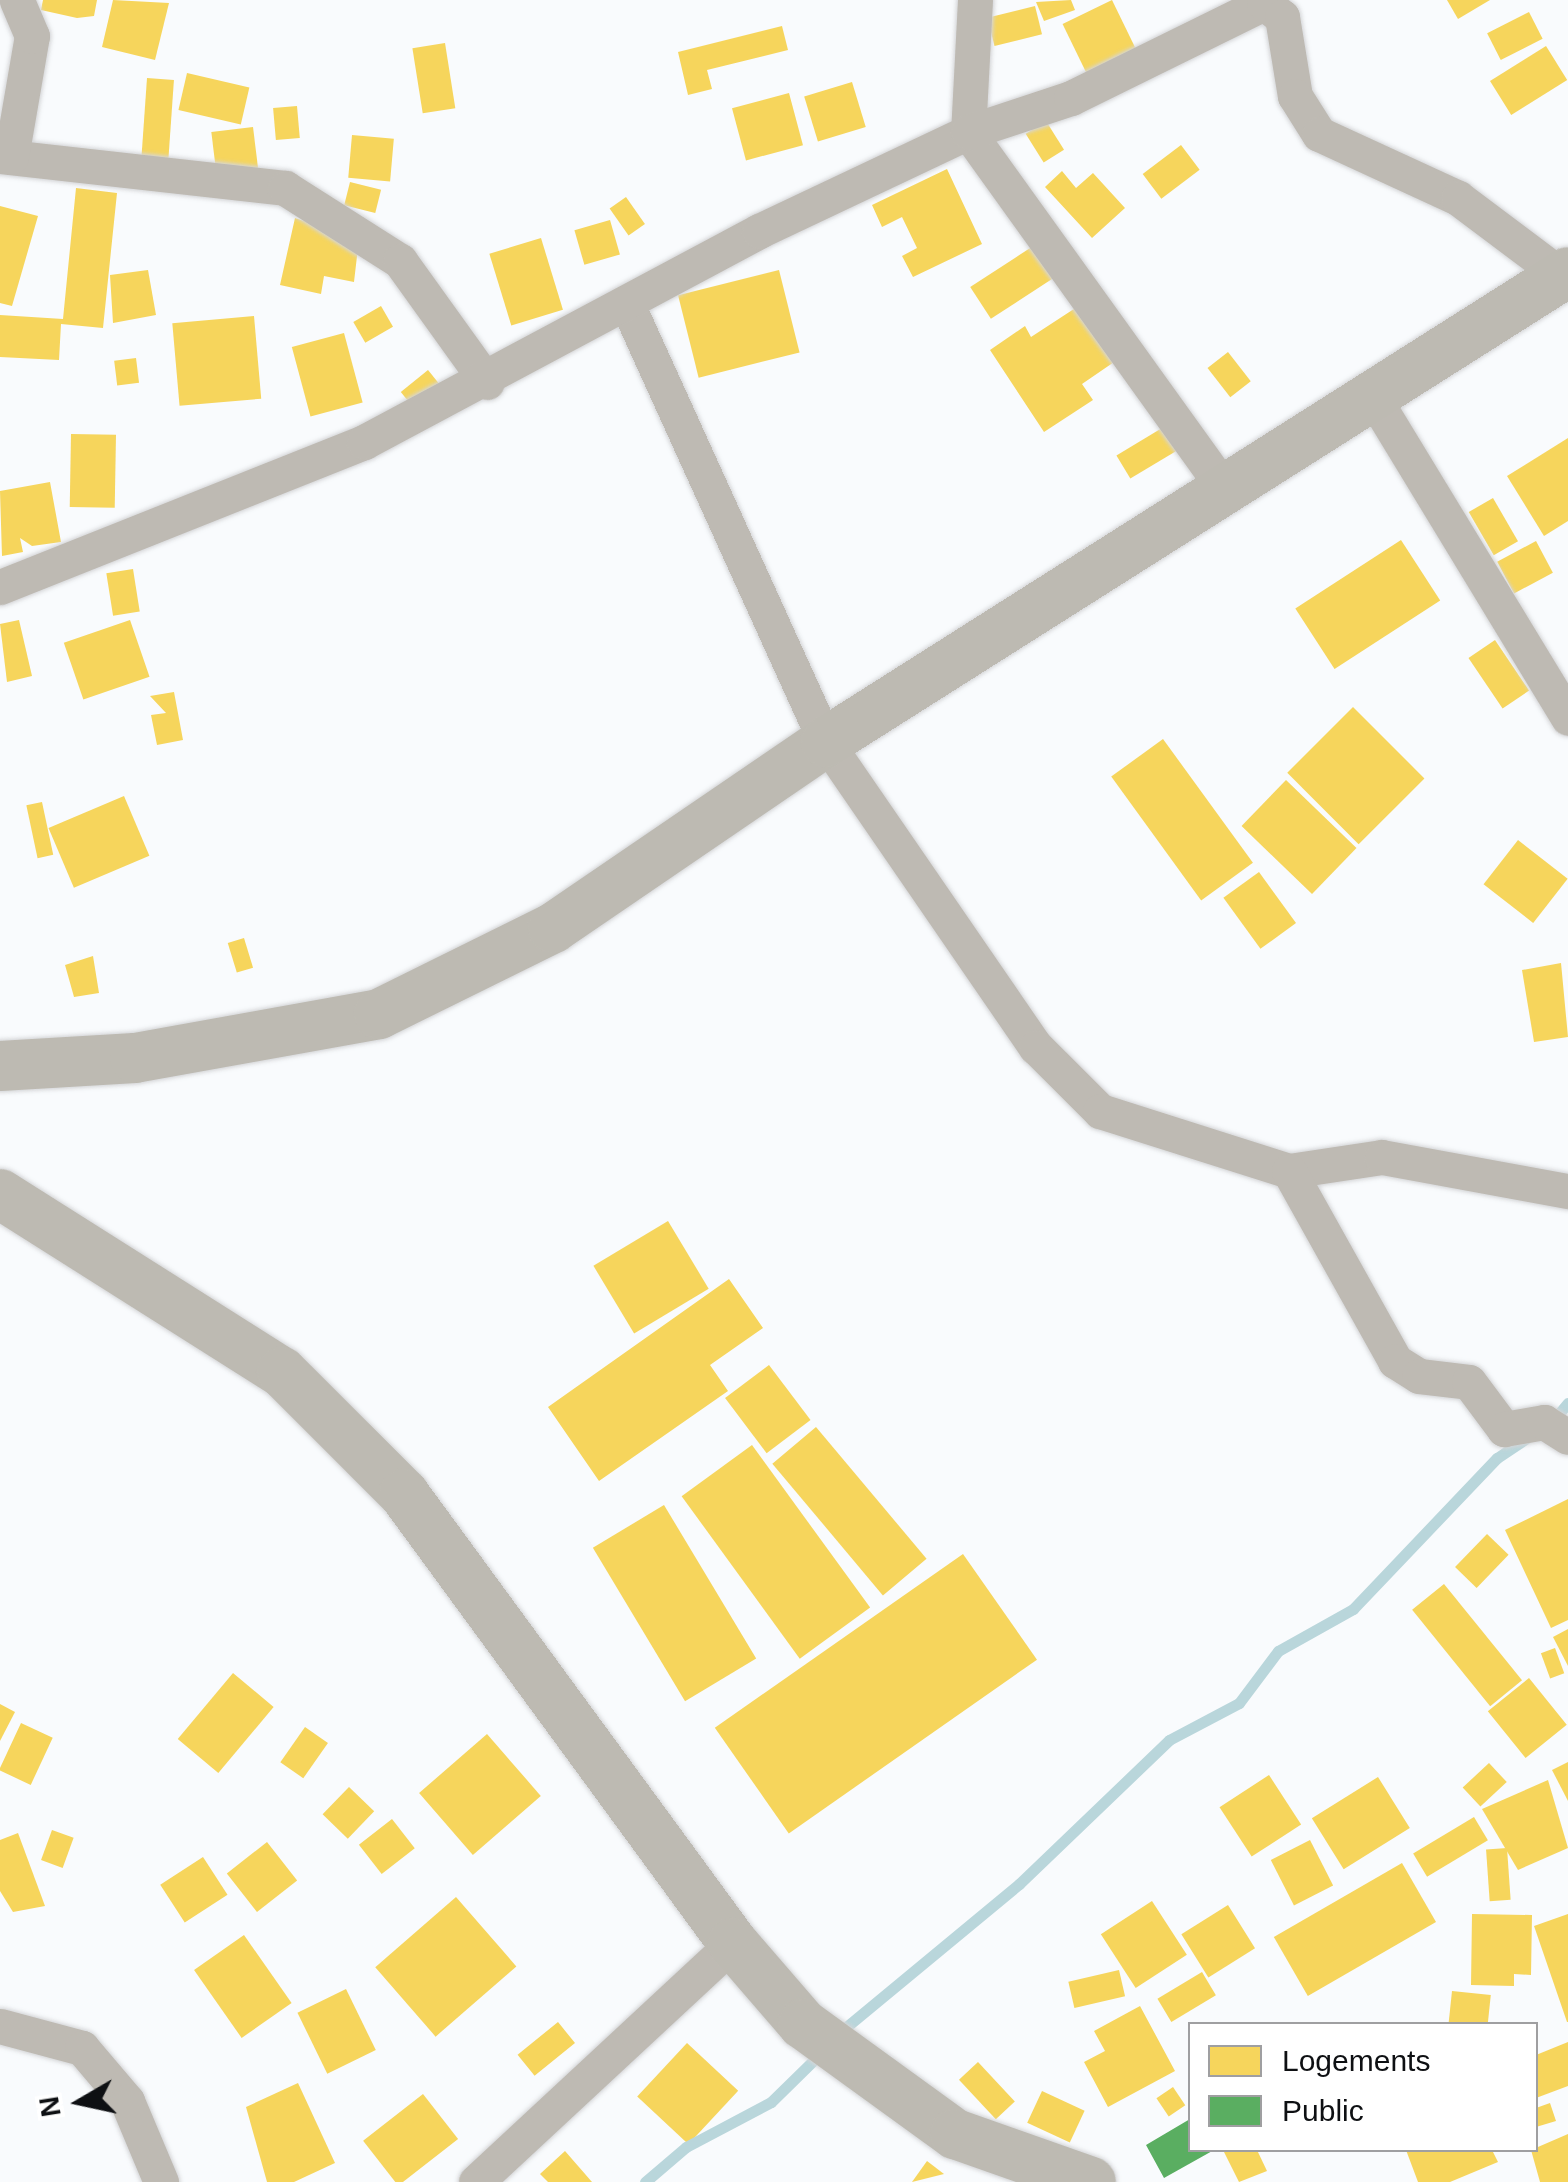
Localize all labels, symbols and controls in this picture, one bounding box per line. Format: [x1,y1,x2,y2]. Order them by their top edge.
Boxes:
legend [1188,2022,1538,2152]
text: Logements [1282,2044,1430,2077]
north arrow [30,2052,130,2152]
text: N [33,2094,67,2119]
text: Public [1282,2094,1364,2127]

